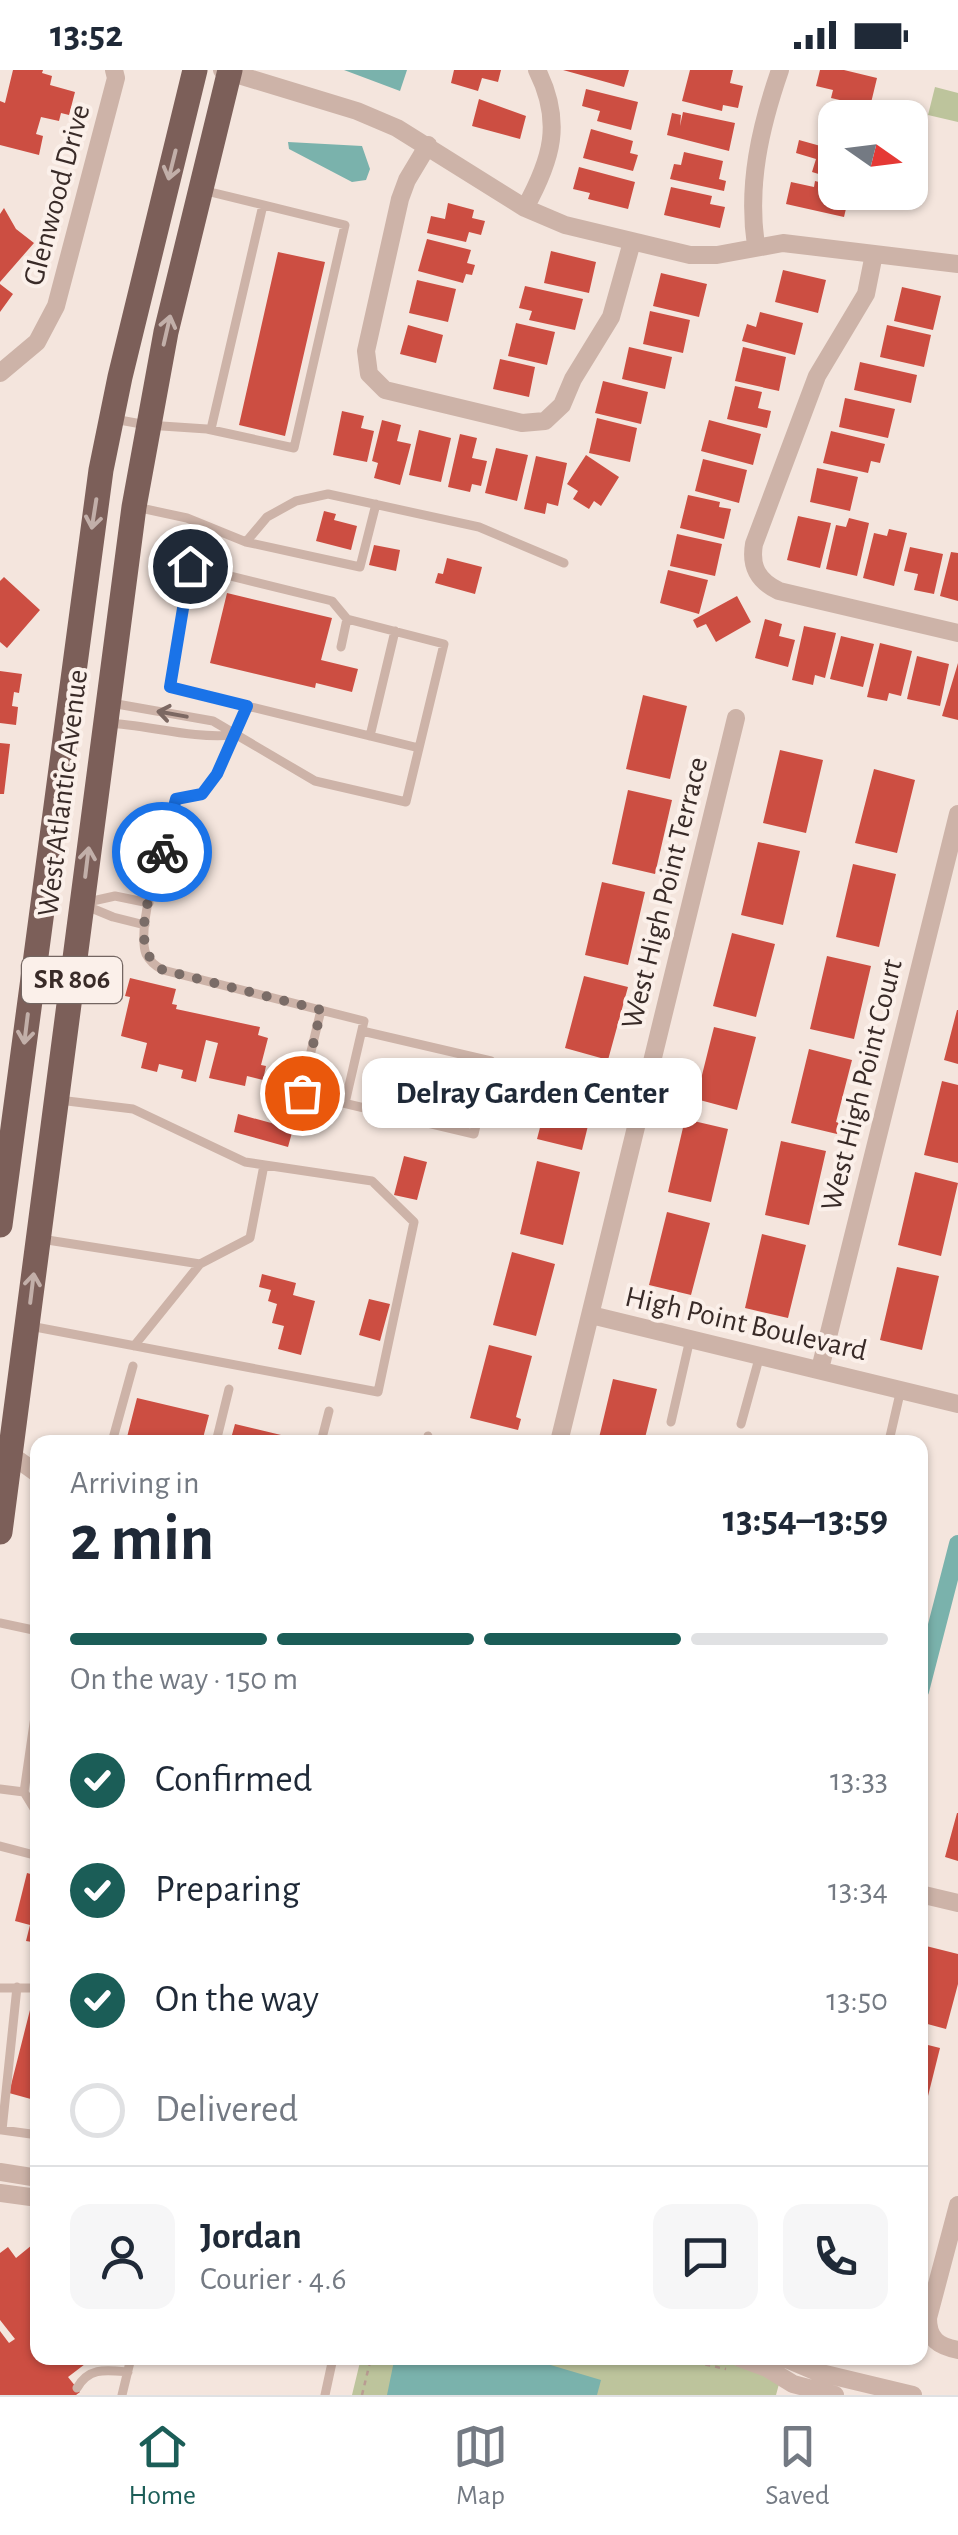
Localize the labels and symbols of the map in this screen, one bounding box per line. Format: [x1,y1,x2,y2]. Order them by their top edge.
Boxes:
north arrow [818,100,928,210]
street label: Glenwood Drive [18,101,96,289]
one-way arrow [162,148,180,180]
one-way arrow [159,314,177,346]
one-way arrow [84,497,103,530]
pin [148,524,233,609]
street label: West Atlantic Avenue [33,668,93,918]
one-way arrow [157,704,189,723]
street label: West High Point Terrace [617,754,713,1032]
courier [112,802,212,902]
one-way arrow [79,846,97,878]
street label: West High Point Court [816,956,908,1214]
road number: SR 806 [22,957,122,1003]
one-way arrow [16,1012,34,1045]
pin [260,1051,345,1136]
callout: Delray Garden Center [362,1058,702,1128]
one-way arrow [23,1272,42,1305]
street label: High Point Boulevard [622,1282,870,1366]

